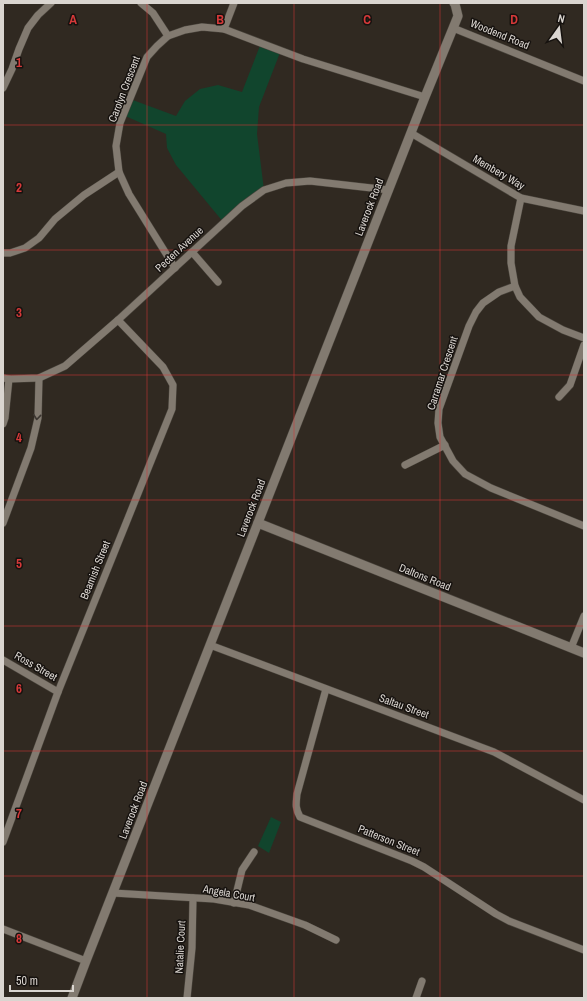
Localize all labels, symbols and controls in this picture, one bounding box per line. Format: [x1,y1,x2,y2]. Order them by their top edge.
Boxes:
north arrow [539,8,579,48]
text: A [69,11,77,28]
text: B [216,11,224,28]
text: C [363,11,371,28]
text: D [510,11,518,28]
text: N [557,11,566,26]
street label: Woodend Road [468,16,532,52]
text: 1 [16,54,22,71]
street label: Carolyn Crescent [105,54,143,124]
street label: Membery Way [470,151,528,193]
street label: Laverock Road [352,176,386,238]
text: 2 [16,179,22,196]
street label: Pecten Avenue [152,223,206,275]
text: 3 [16,304,22,321]
street label: Carramar Crescent [423,334,461,412]
one-way arrow [33,414,42,420]
text: 4 [16,429,22,446]
street label: Laverock Road [234,477,268,539]
street label: Beamish Street [77,538,113,601]
text: 5 [16,555,22,572]
street label: Daltons Road [397,560,453,594]
street label: Ross Street [12,648,60,684]
text: 6 [16,680,22,697]
street label: Saltau Street [377,691,431,722]
street label: Laverock Road [116,779,150,841]
text: 7 [16,805,22,822]
street label: Patterson Street [356,821,422,859]
street label: Angela Court [201,881,257,905]
street label: Natalie Court [172,920,188,974]
text: 8 [16,930,22,947]
scale bar [10,967,73,993]
text: 50 m [16,973,38,989]

